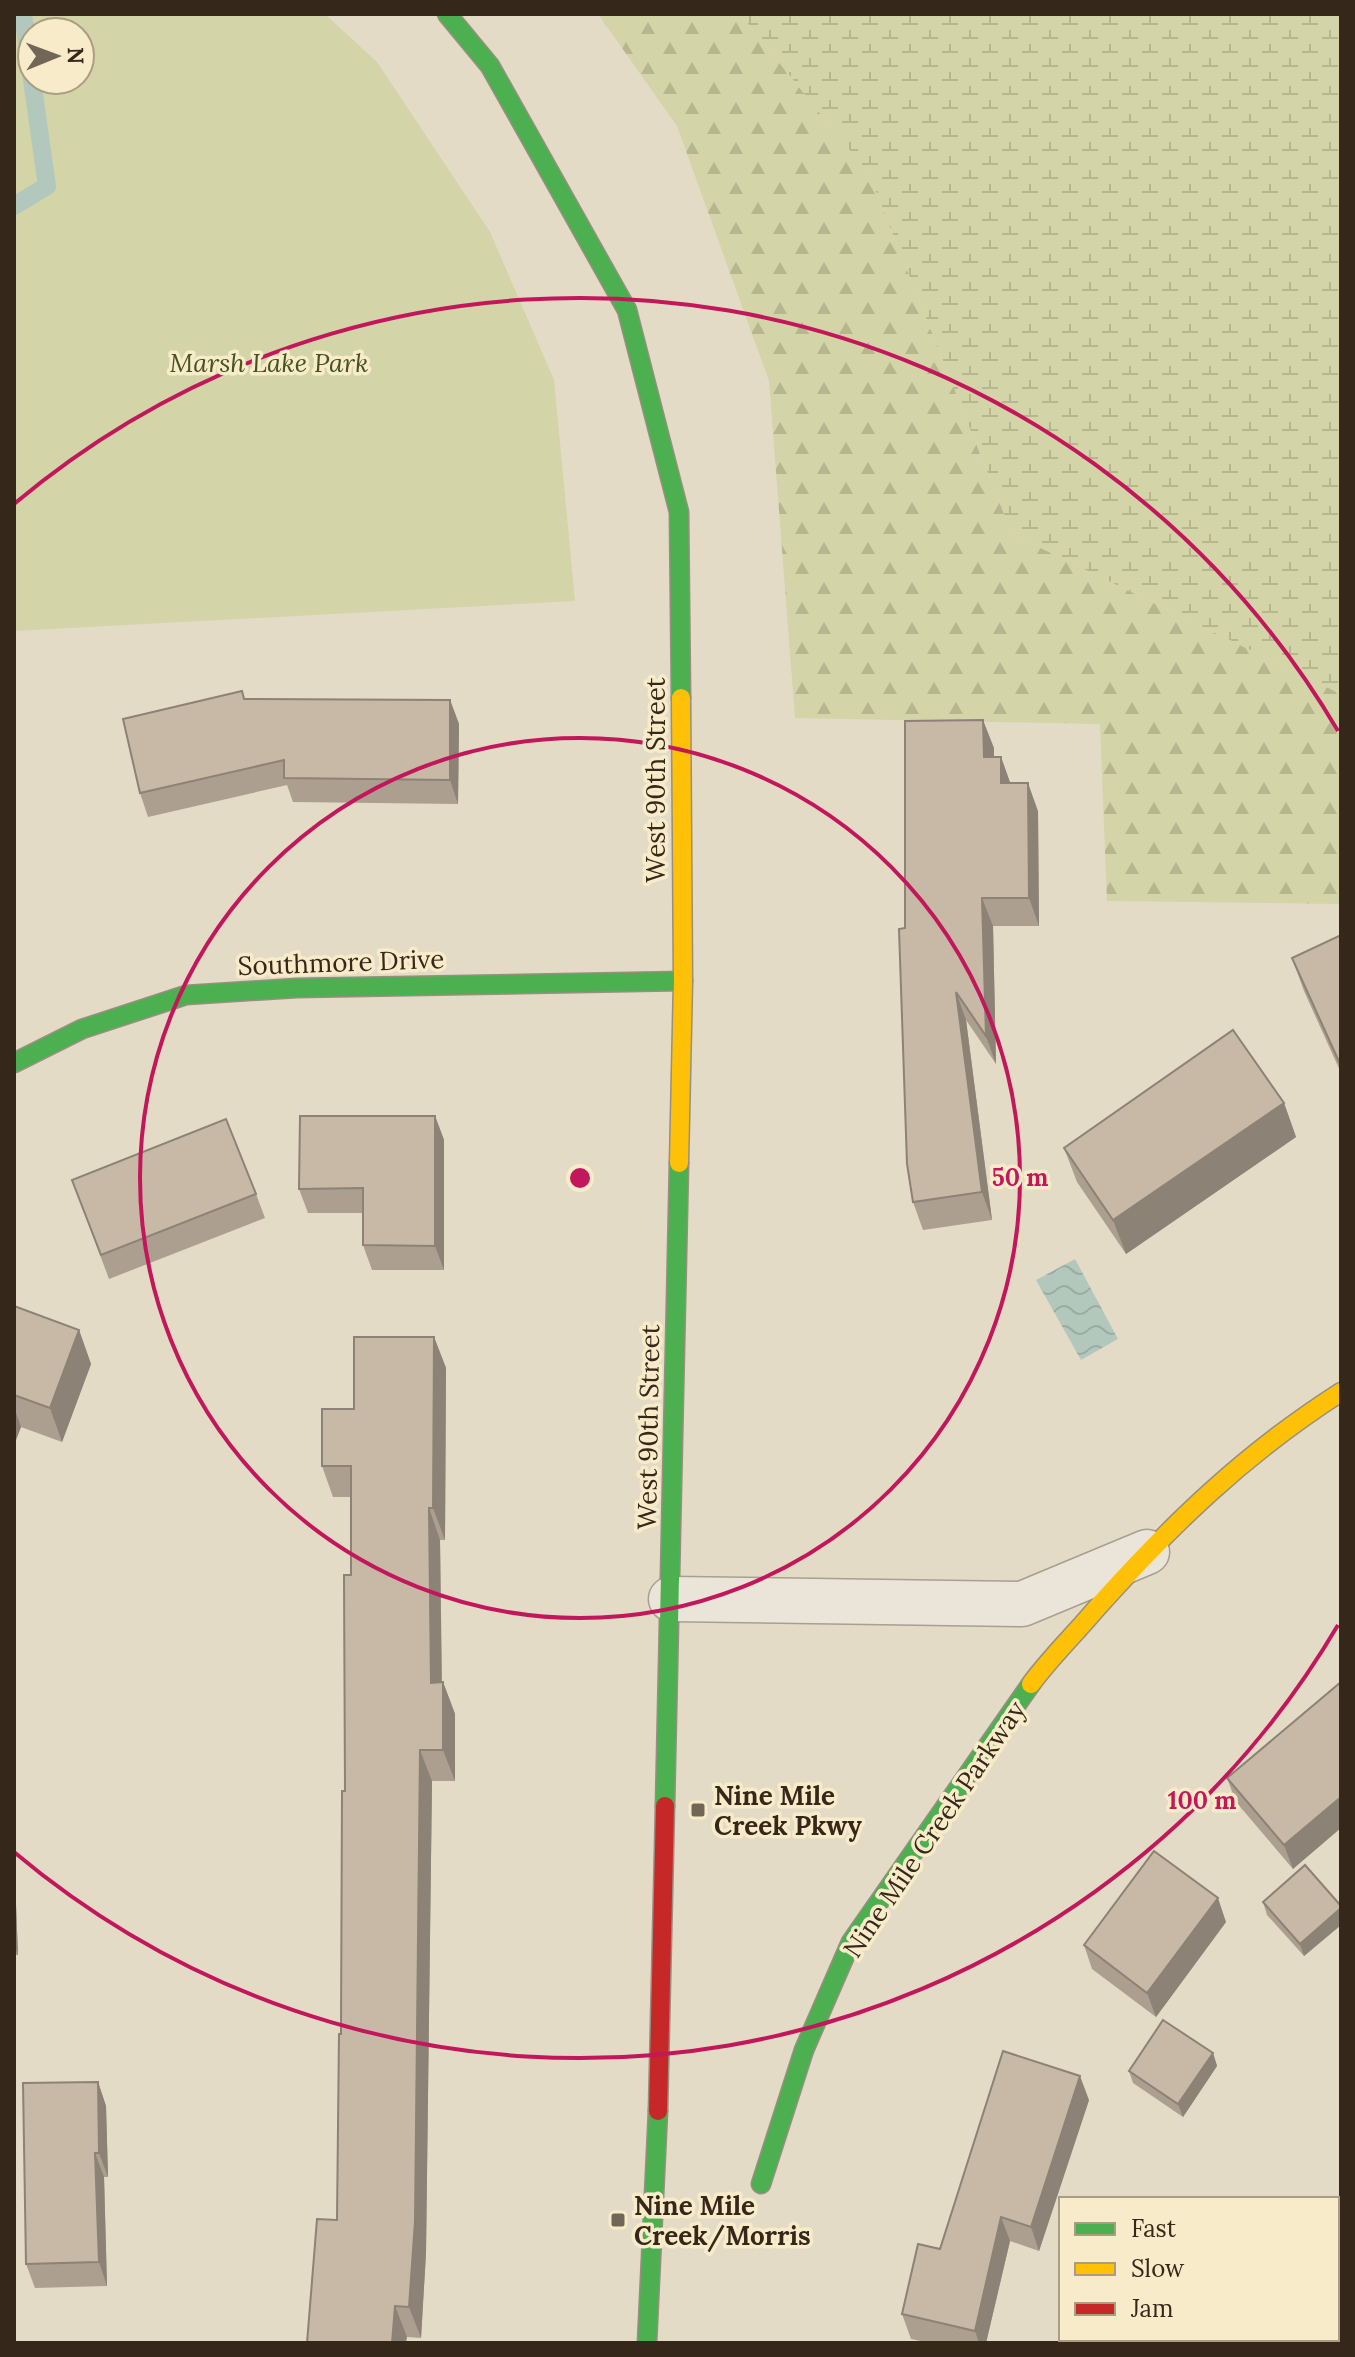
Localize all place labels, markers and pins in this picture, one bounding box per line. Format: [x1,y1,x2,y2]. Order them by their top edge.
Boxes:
centre of rings [566,1164,594,1192]
place label: Nine Mile Creek Pkwy [714,1779,862,1842]
marker: Nine Mile Creek Pkwy [689,1801,707,1819]
place label: Nine Mile Creek/Morris [634,2189,811,2253]
marker: Nine Mile Creek/Morris [609,2211,627,2229]

